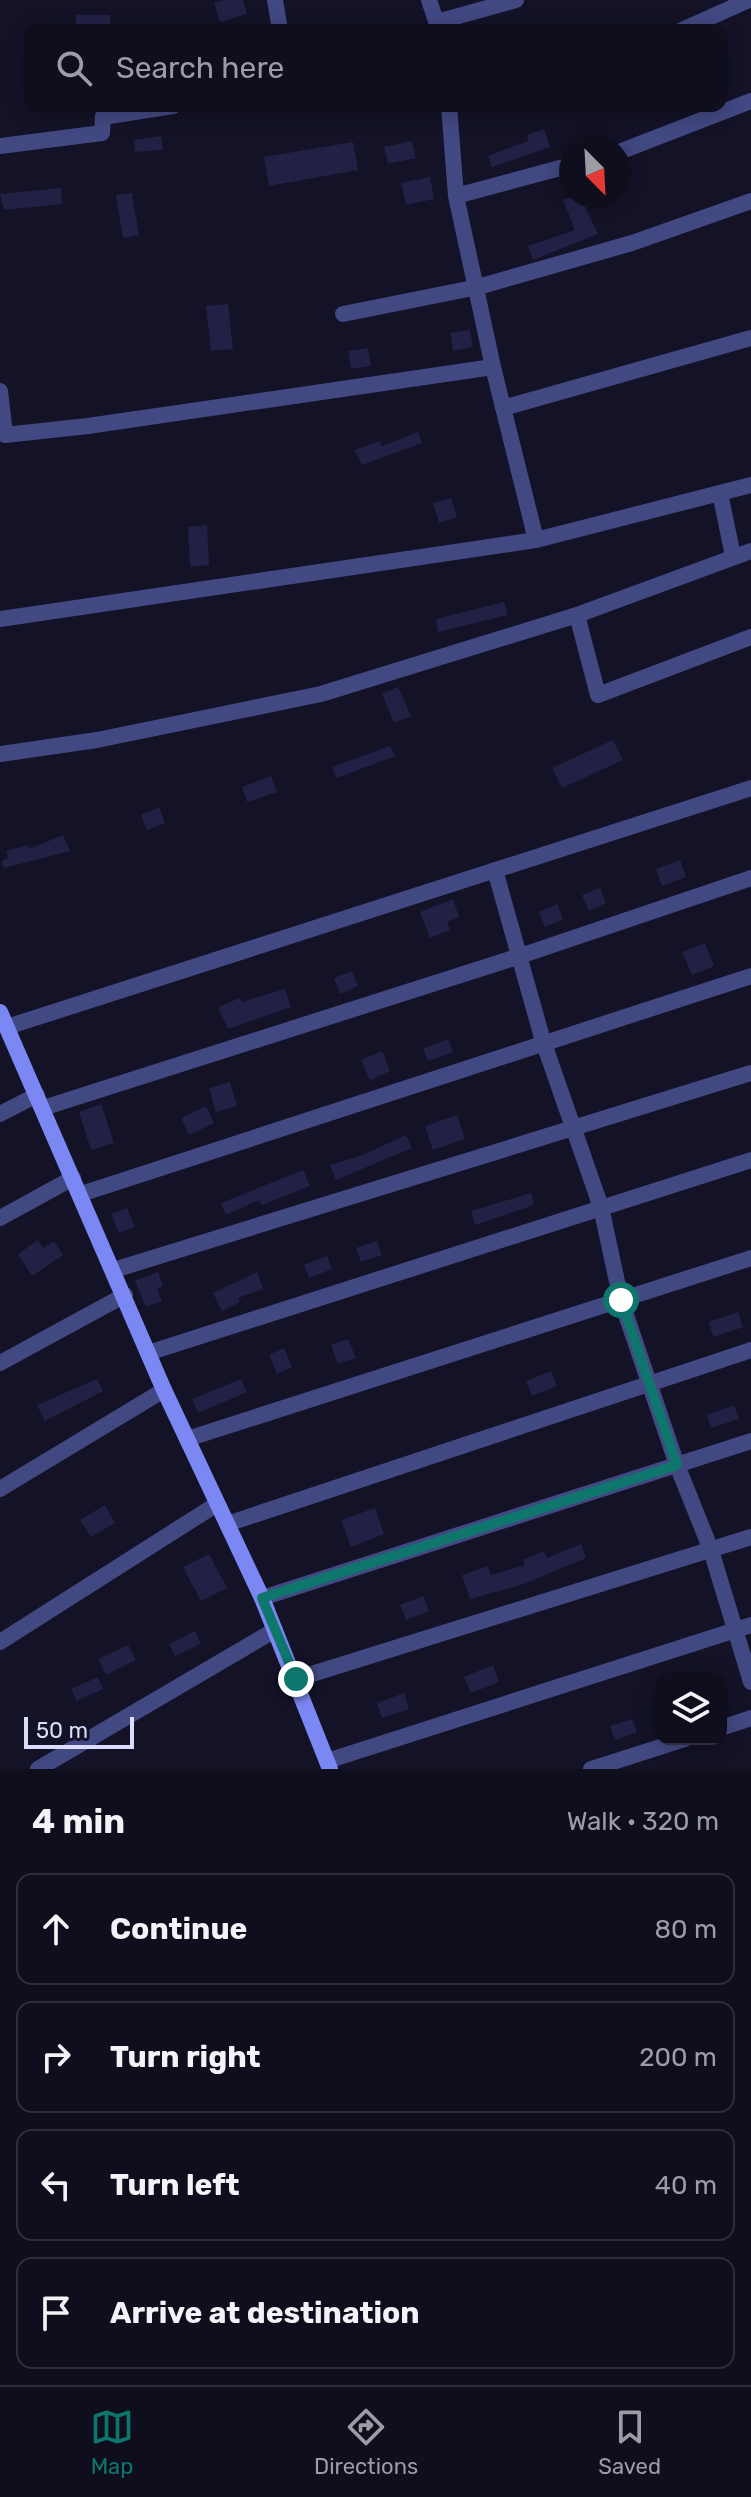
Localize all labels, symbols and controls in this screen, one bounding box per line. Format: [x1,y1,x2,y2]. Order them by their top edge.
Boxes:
search box [24,24,727,112]
icon: search [52,46,96,90]
text: Search here [116,50,284,86]
north arrow [559,136,631,208]
route start [603,1282,639,1318]
route end [278,1661,314,1697]
map controls [655,1673,727,1745]
button: layers [655,1673,727,1745]
scale bar [24,1713,134,1749]
text: 50 m [36,1717,88,1744]
text: 4 min [32,1801,125,1842]
text: Walk · 320 m [567,1806,719,1837]
icon: ahead [34,1907,78,1951]
text: Continue [110,1911,247,1947]
text: 80 m [654,1914,717,1945]
icon: right [34,2035,78,2079]
text: Turn right [110,2039,261,2075]
text: 200 m [639,2042,717,2073]
icon: left [34,2163,78,2207]
text: Turn left [110,2167,240,2203]
text: 40 m [655,2170,717,2201]
icon: arrive [34,2291,78,2335]
text: Arrive at destination [110,2295,420,2331]
tab: Map [90,2405,134,2480]
tab: Directions [314,2405,418,2480]
tab: Saved [598,2405,661,2480]

